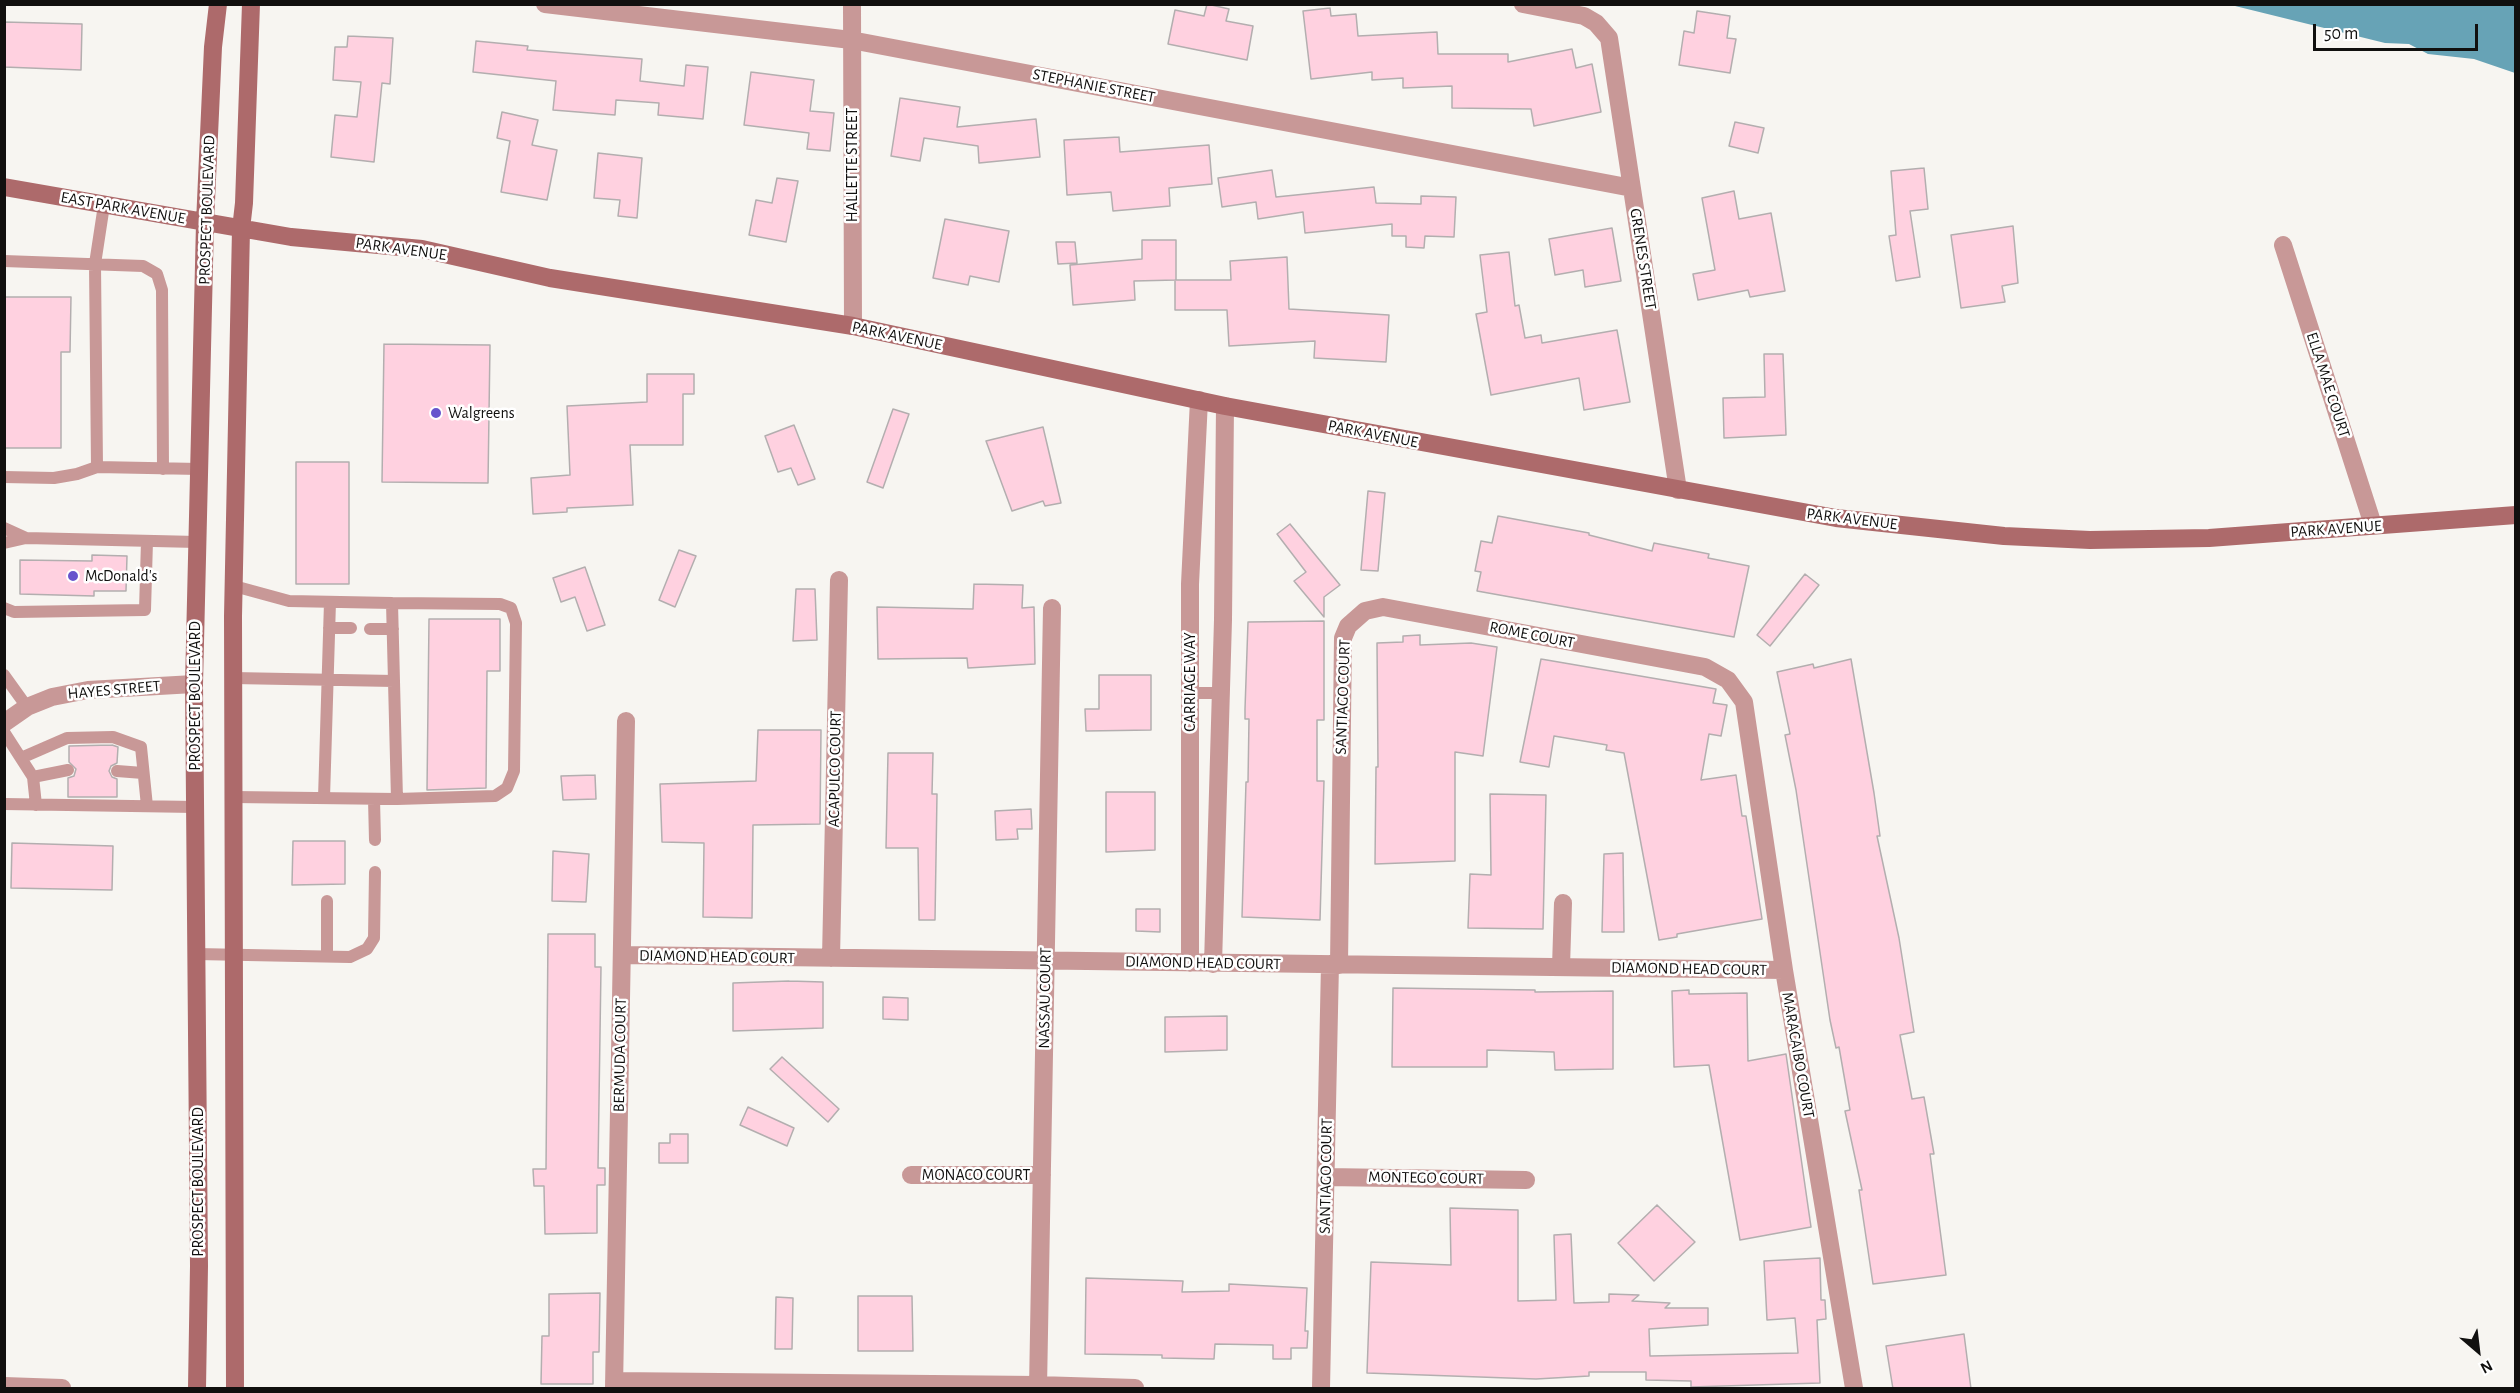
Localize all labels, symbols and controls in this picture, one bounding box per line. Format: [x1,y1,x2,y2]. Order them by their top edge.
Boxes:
scale bar [2316,12,2481,50]
text: 50 m [2324,25,2358,43]
street label: STEPHANIE STREET [1031,65,1157,107]
street label: HALLETTE STREET [842,108,862,222]
street label: PROSPECT BOULEVARD [195,135,219,285]
street label: EAST PARK AVENUE [59,188,187,228]
street label: GRENES STREET [1626,207,1660,311]
street label: PARK AVENUE [354,233,448,265]
street label: PARK AVENUE [850,317,944,355]
street label: ELLA MAE COURT [2302,330,2354,440]
place label: Walgreens [448,403,515,423]
marker: Walgreens [429,406,443,420]
street label: PARK AVENUE [1326,416,1420,452]
street label: PARK AVENUE [1806,504,1898,534]
street label: PARK AVENUE [2290,516,2382,542]
place label: McDonald's [85,566,157,586]
marker: McDonald's [66,569,80,583]
street label: ROME COURT [1488,617,1576,653]
street label: PROSPECT BOULEVARD [185,621,205,771]
street label: CARRIAGE WAY [1180,632,1200,732]
street label: SANTIAGO COURT [1331,639,1355,755]
street label: HAYES STREET [67,676,161,704]
street label: ACAPULCO COURT [824,710,846,828]
street label: DIAMOND HEAD COURT [639,946,795,968]
street label: NASSAU COURT [1035,947,1055,1049]
street label: DIAMOND HEAD COURT [1125,952,1281,974]
street label: DIAMOND HEAD COURT [1611,958,1767,980]
street label: MARACAIBO COURT [1777,990,1819,1120]
street label: BERMUDA COURT [609,998,631,1112]
street label: PROSPECT BOULEVARD [188,1107,208,1257]
street label: SANTIAGO COURT [1315,1118,1337,1234]
street label: MONACO COURT [922,1165,1030,1185]
street label: MONTEGO COURT [1368,1167,1484,1189]
north arrow [2448,1321,2508,1381]
text: N [2478,1357,2495,1377]

